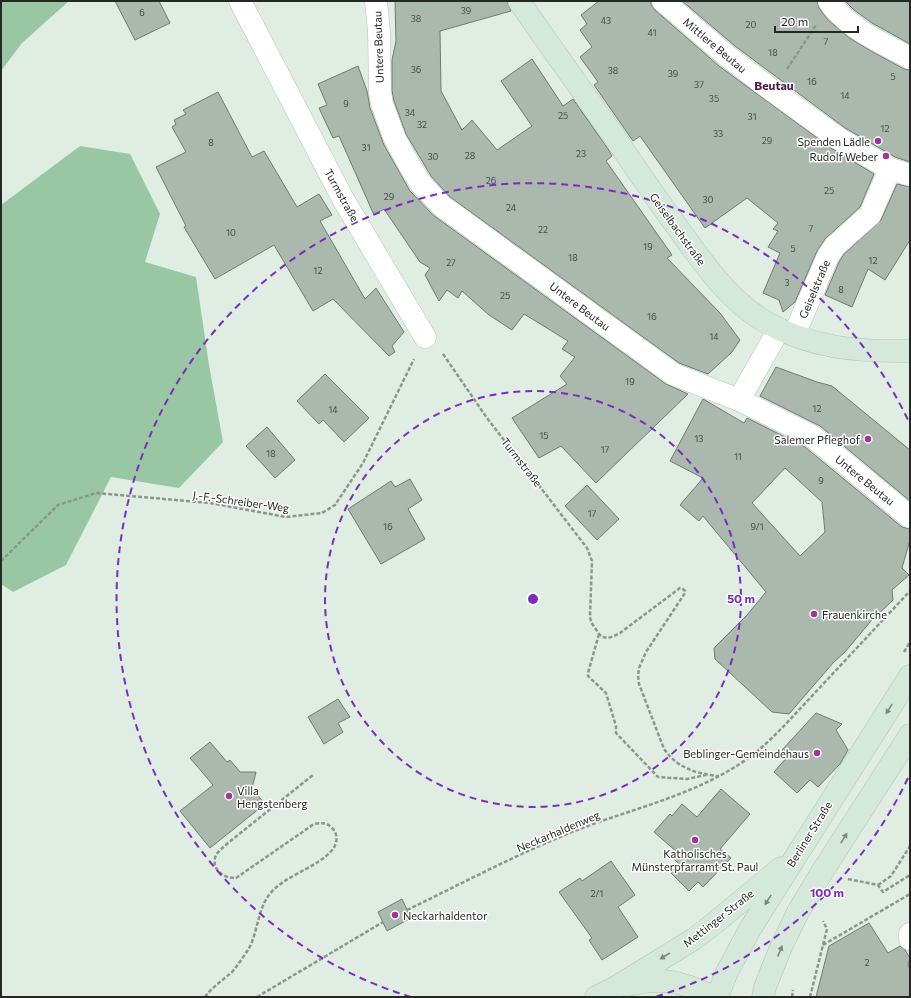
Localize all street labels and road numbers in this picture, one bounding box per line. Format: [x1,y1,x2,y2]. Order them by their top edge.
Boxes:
street label: Untere Beutau [370,11,386,83]
street label: Mittlere Beutau [681,15,749,75]
street label: Turmstraße [322,166,362,224]
street label: Geiselbachstraße [647,190,709,268]
street label: Geiselstraße [796,258,832,320]
street label: Untere Beutau [547,279,613,333]
street label: Turmstraße [499,435,545,489]
street label: Untere Beutau [833,452,897,508]
street label: J.-F.-Schreiber-Weg [192,488,290,515]
street label: Berliner Straße [784,799,834,869]
street label: Neckarhaldenweg [514,808,602,854]
street label: Mettinger Straße [680,886,756,950]

